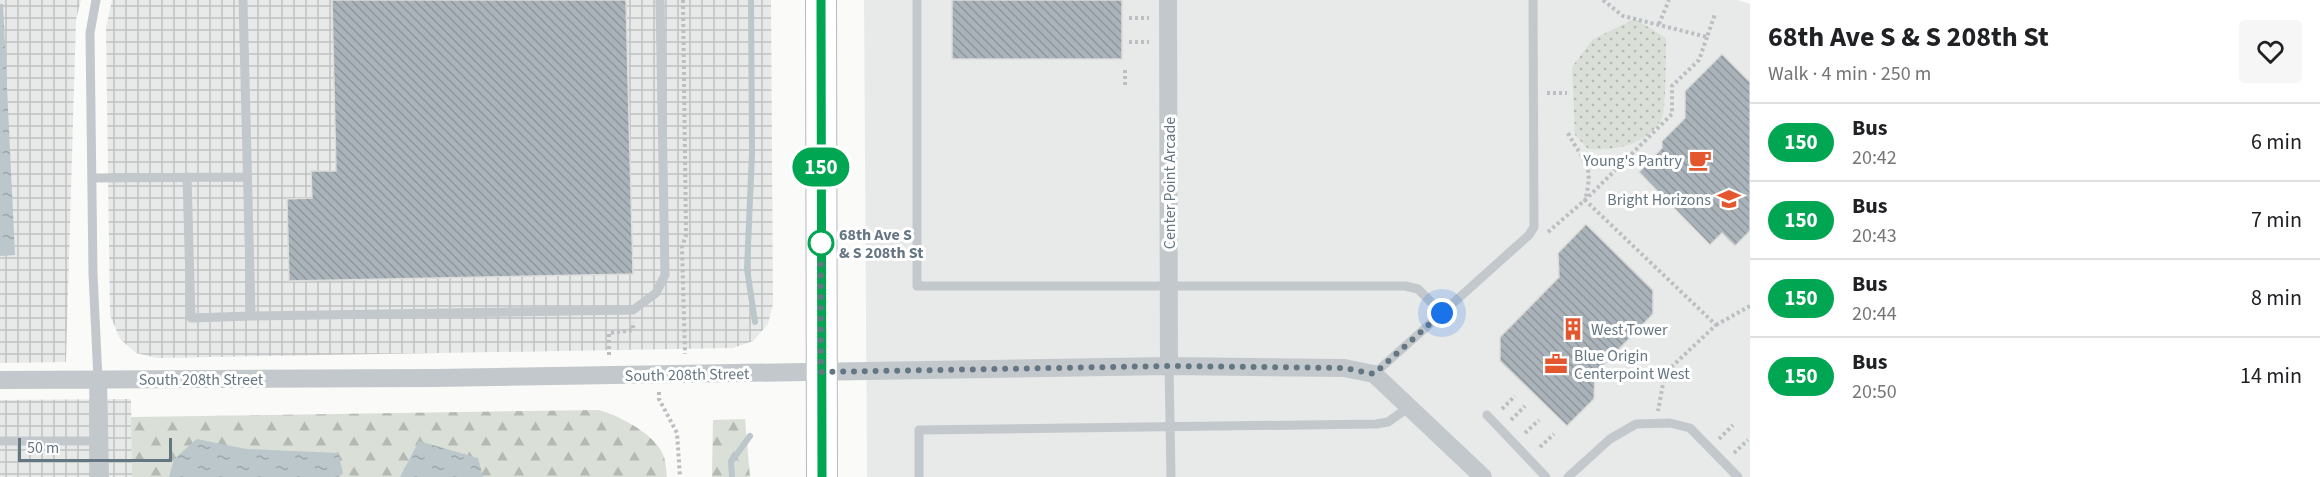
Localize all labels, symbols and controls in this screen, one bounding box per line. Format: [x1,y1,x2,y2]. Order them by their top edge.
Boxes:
text: 68th Ave S & S 208th St [1768,17,2049,57]
button: heart [2239,20,2302,83]
text: Walk · 4 min · 250 m [1768,60,1931,88]
text: Bus [1852,112,1888,144]
street label: Center Point Arcade [1159,117,1181,249]
text: 6 min [2251,126,2302,158]
text: 150 [1784,127,1818,157]
text: 20:42 [1852,144,1897,172]
cafe icon: Young's Pantry [1687,147,1713,173]
line badge: 150 [786,148,856,186]
place label: Young's Pantry [1582,150,1683,172]
text: 150 [804,152,838,182]
school or university icon: Bright Horizons [1716,186,1742,212]
place label: Bright Horizons [1607,189,1711,211]
text: Bus [1852,190,1888,222]
text: 7 min [2251,204,2302,236]
text: 150 [1784,205,1818,235]
text: 20:43 [1852,222,1897,250]
place label: 68th Ave S & S 208th St [839,224,923,264]
marker: 68th Ave S & S 208th St [808,230,834,256]
text: Bus [1852,268,1888,300]
text: 8 min [2251,282,2302,314]
text: 150 [1784,283,1818,313]
your location [1427,298,1457,328]
text: 20:44 [1852,300,1897,328]
building icon: West Tower [1560,316,1586,342]
place label: West Tower [1591,319,1668,341]
place label: Blue Origin Centerpoint West [1574,345,1690,385]
text: Bus [1852,346,1888,378]
office icon: Blue Origin Centerpoint West [1543,351,1569,377]
text: 14 min [2240,360,2302,392]
text: 150 [1784,361,1818,391]
street label: South 208th Street [625,363,750,387]
street label: South 208th Street [139,369,264,391]
text: 20:50 [1852,378,1897,406]
scale bar [18,435,172,462]
text: 50 m [27,437,59,459]

